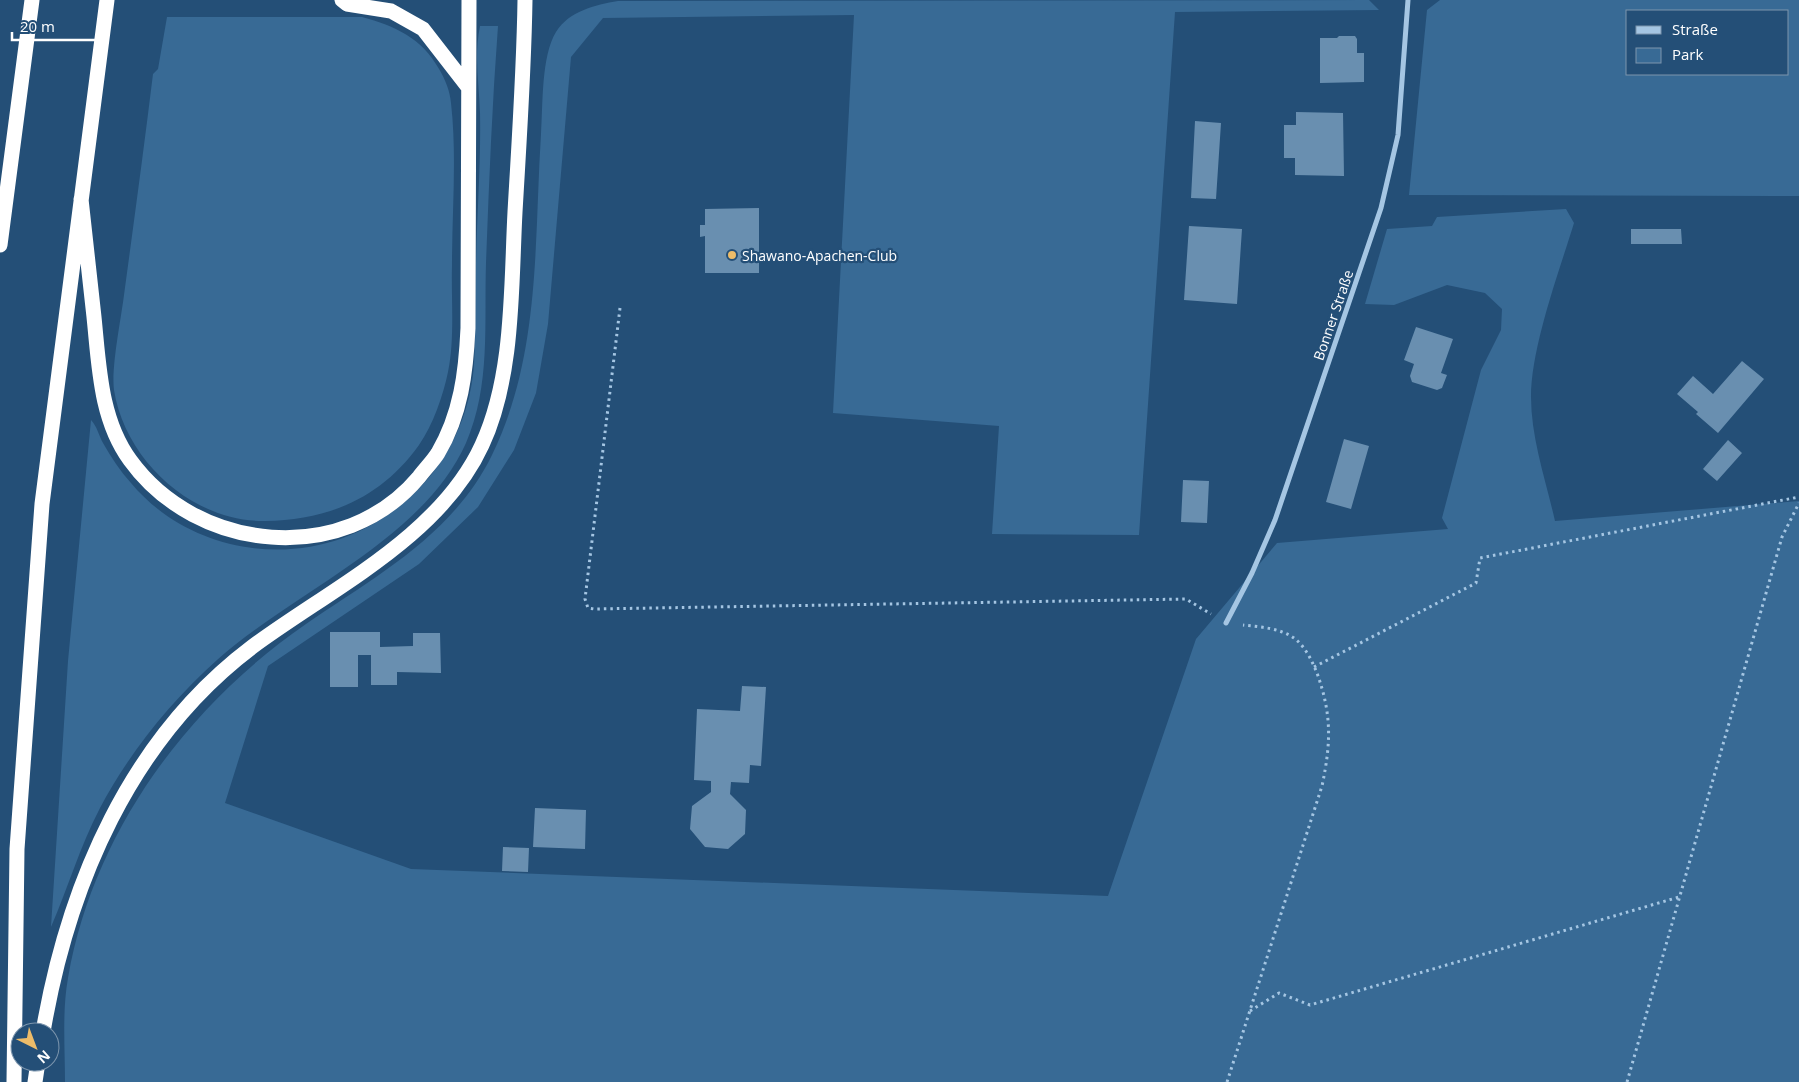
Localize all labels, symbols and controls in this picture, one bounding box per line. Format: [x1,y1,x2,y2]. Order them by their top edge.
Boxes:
scale bar [12,10,99,42]
legend [1626,10,1789,75]
text: 20 m [20,16,55,36]
text: Straße [1672,19,1718,39]
text: Park [1672,44,1703,64]
place label: Shawano-Apachen-Club [742,246,897,265]
marker: Shawano-Apachen-Club [726,249,738,261]
street label: Bonner Straße [1309,267,1357,363]
north arrow [10,1022,60,1072]
text: N [33,1046,55,1068]

